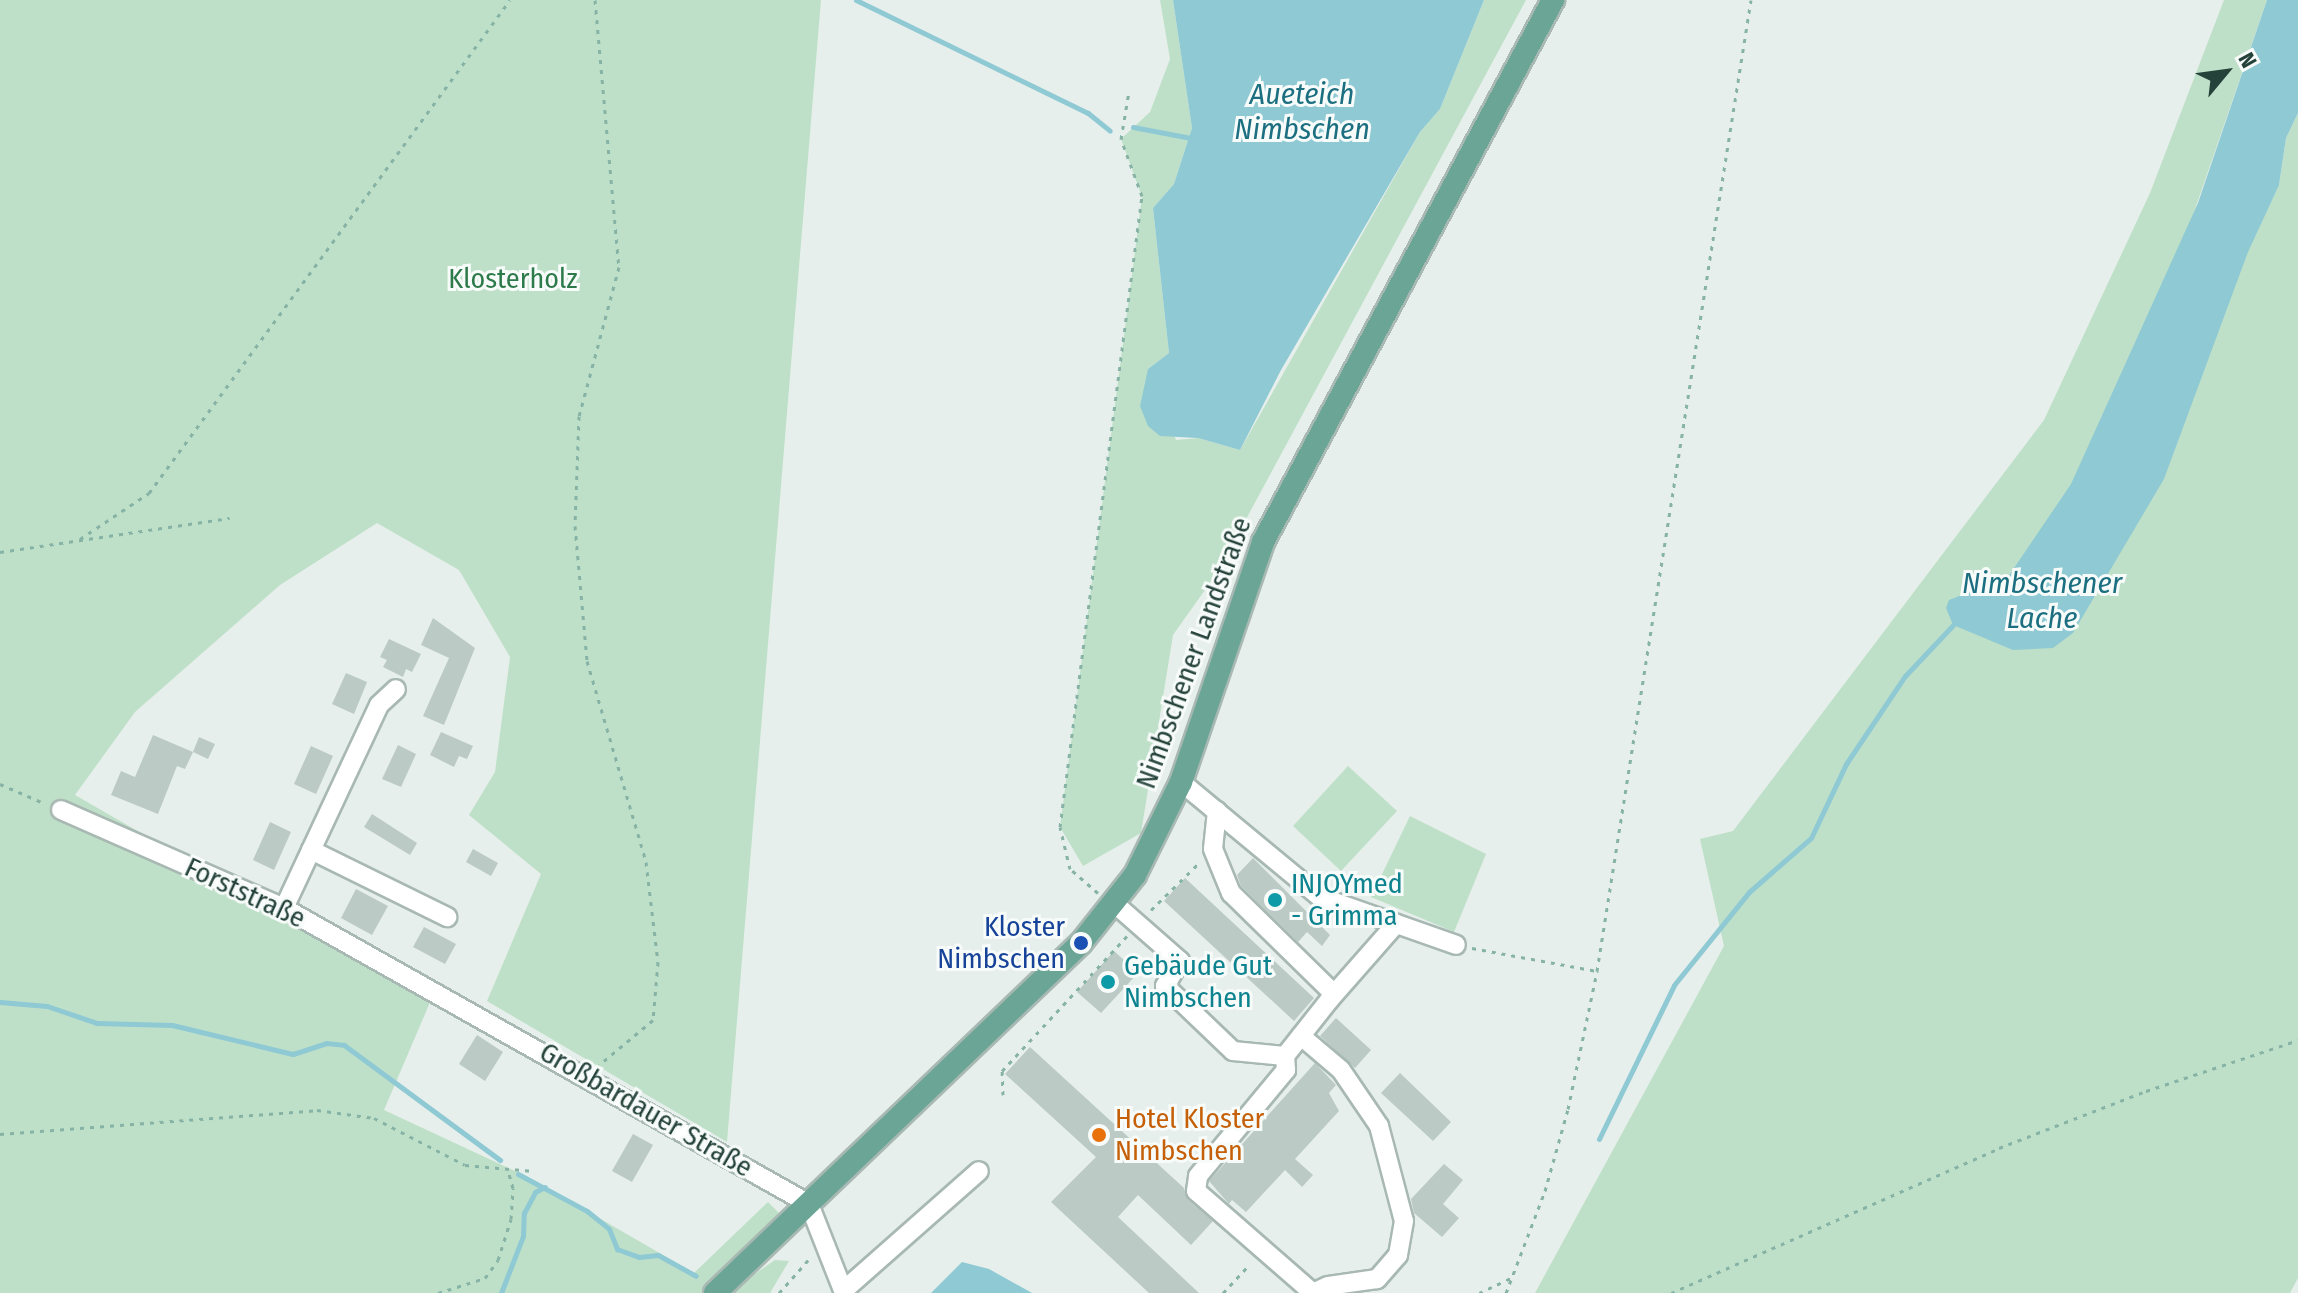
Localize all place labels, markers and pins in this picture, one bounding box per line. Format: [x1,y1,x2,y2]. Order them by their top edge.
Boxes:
place label: INJOYmed - Grimma [1291,867,1403,933]
marker: INJOYmed - Grimma [1266,891,1284,909]
place label: Kloster Nimbschen [937,910,1065,976]
marker: Kloster Nimbschen [1072,934,1090,952]
place label: Gebäude Gut Nimbschen [1124,949,1272,1015]
marker: Gebäude Gut Nimbschen [1099,973,1117,991]
place label: Hotel Kloster Nimbschen [1115,1102,1264,1168]
marker: Hotel Kloster Nimbschen [1090,1126,1108,1144]

